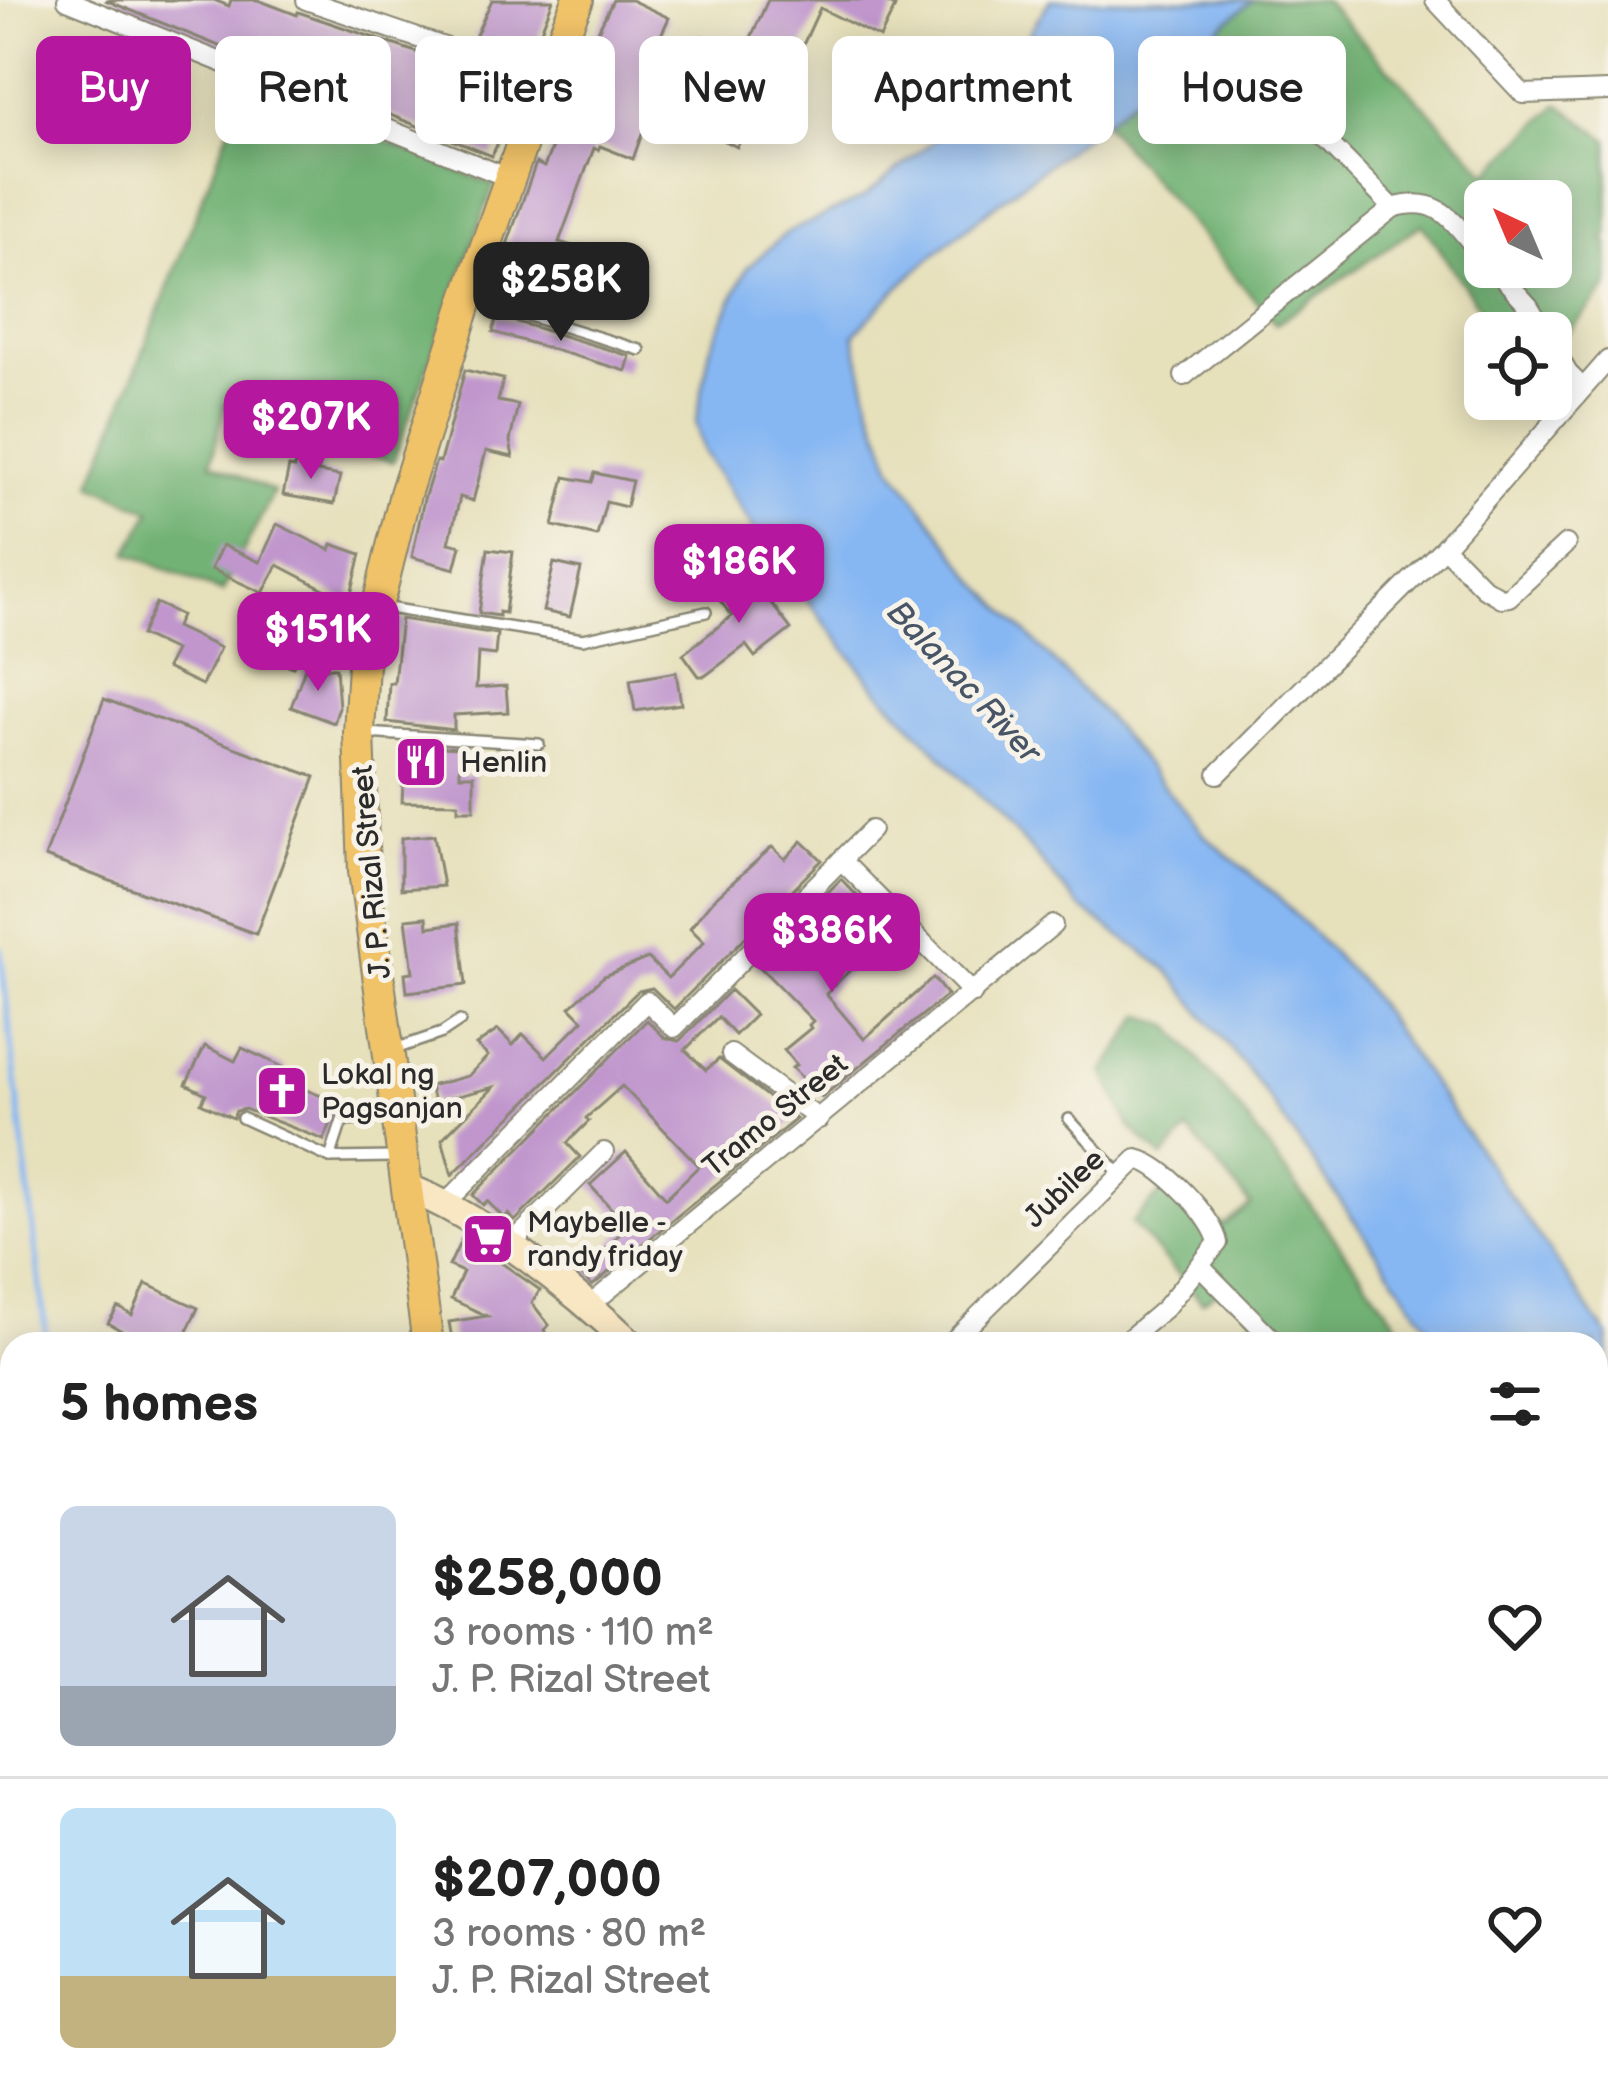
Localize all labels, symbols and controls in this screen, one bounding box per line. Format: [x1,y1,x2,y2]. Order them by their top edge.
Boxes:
chip: Buy [36,36,191,144]
chip: Rent [215,36,391,144]
chip: Filters [415,36,615,144]
chip: New [639,36,808,144]
chip: Apartment [832,36,1114,144]
chip: House [1138,36,1346,144]
north arrow [1464,180,1572,288]
map controls [1464,180,1572,420]
pin: $258K [477,242,645,344]
text: $258K [500,257,622,304]
button: locate [1464,312,1572,420]
pin: $207K [227,380,395,482]
text: $207K [251,395,371,442]
pin: $186K [655,524,823,626]
text: $186K [681,539,797,586]
pin: $151K [234,592,402,694]
water label: Balanac River [878,593,1050,773]
text: $151K [264,607,372,654]
restaurant icon: Henlin [393,734,449,790]
place label: Henlin [460,745,547,781]
street label: J. P. Rizal Street [345,764,399,980]
pin: $386K [748,893,916,995]
text: $386K [771,908,893,955]
street label: Tramo Street [696,1047,855,1185]
place label: Lokal ng Pagsanjan [321,1057,463,1127]
church icon: Lokal ng Pagsanjan [254,1063,310,1119]
street label: Jubilee [1017,1142,1113,1236]
place label: Maybelle - randy friday [527,1205,683,1275]
supermarket icon: Maybelle - randy friday [460,1211,516,1267]
icon: filters [1482,1371,1548,1437]
text: 5 homes [60,1374,258,1435]
text: $258,000 [432,1549,663,1610]
icon: home [156,1554,300,1698]
icon: heart [1482,1593,1548,1659]
text: 3 rooms · 110 m² [432,1610,714,1657]
text: J. P. Rizal Street [432,1657,710,1704]
text: $207,000 [432,1850,662,1911]
icon: home [156,1856,300,2000]
icon: heart [1482,1895,1548,1961]
text: 3 rooms · 80 m² [432,1911,706,1958]
text: J. P. Rizal Street [432,1958,710,2005]

